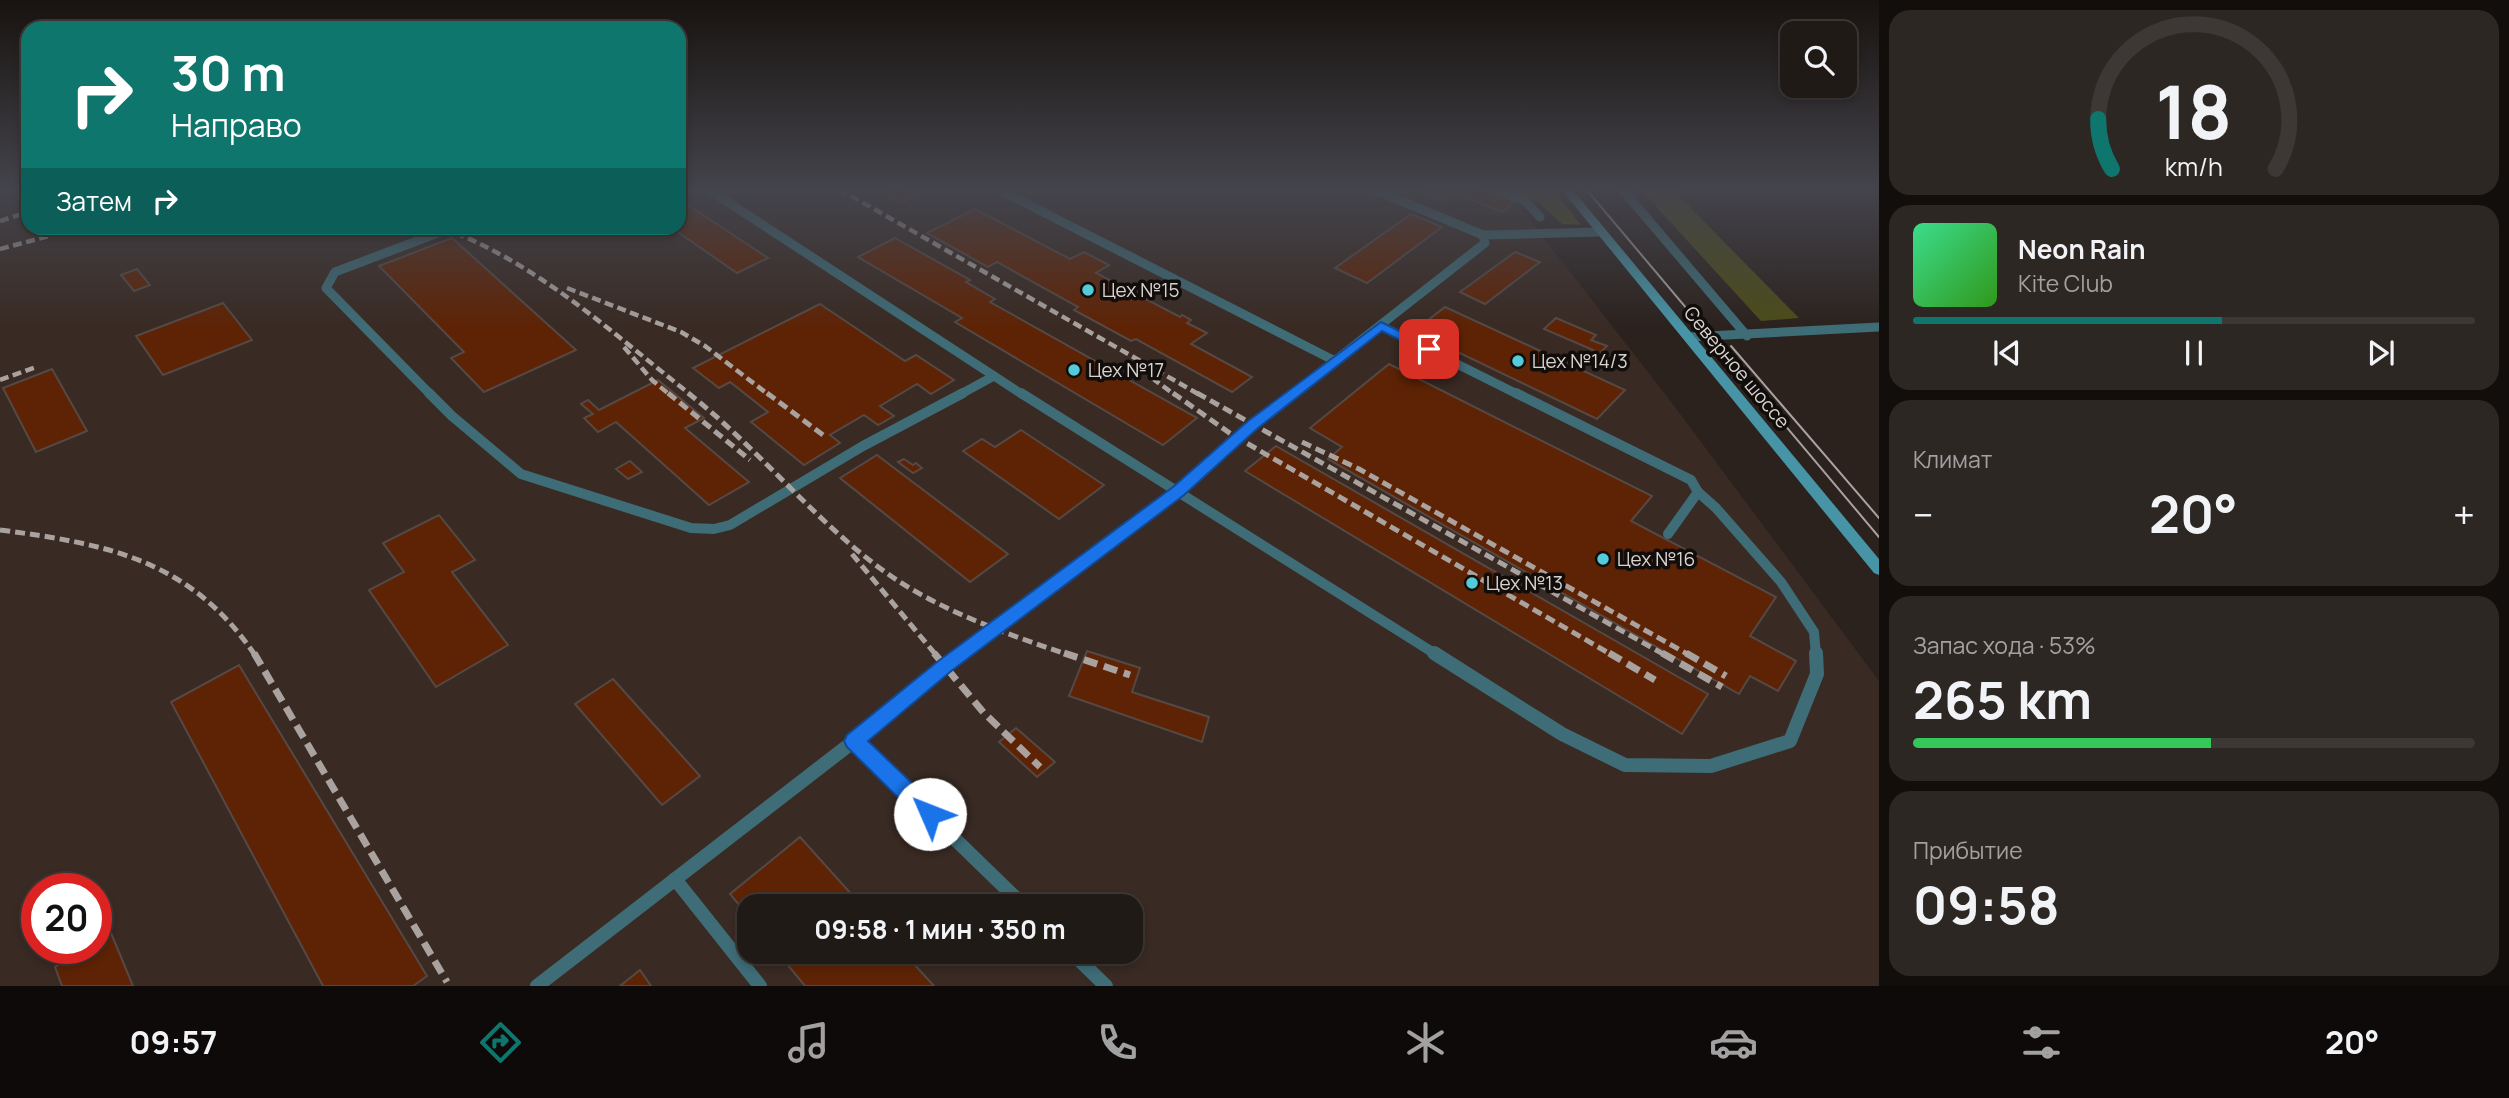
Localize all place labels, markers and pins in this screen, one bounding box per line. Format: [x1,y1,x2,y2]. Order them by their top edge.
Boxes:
place label: Цех №15 [1102,277,1180,303]
marker: Цех №15 [1080,282,1096,298]
pin [1399,319,1459,379]
place label: Цех №14/3 [1532,348,1628,374]
marker: Цех №14/3 [1510,353,1526,369]
place label: Цех №17 [1088,357,1164,383]
marker: Цех №17 [1066,362,1082,378]
place label: Цех №16 [1617,546,1695,572]
marker: Цех №16 [1595,551,1611,567]
place label: Цех №13 [1486,570,1563,596]
marker: Цех №13 [1464,575,1480,591]

